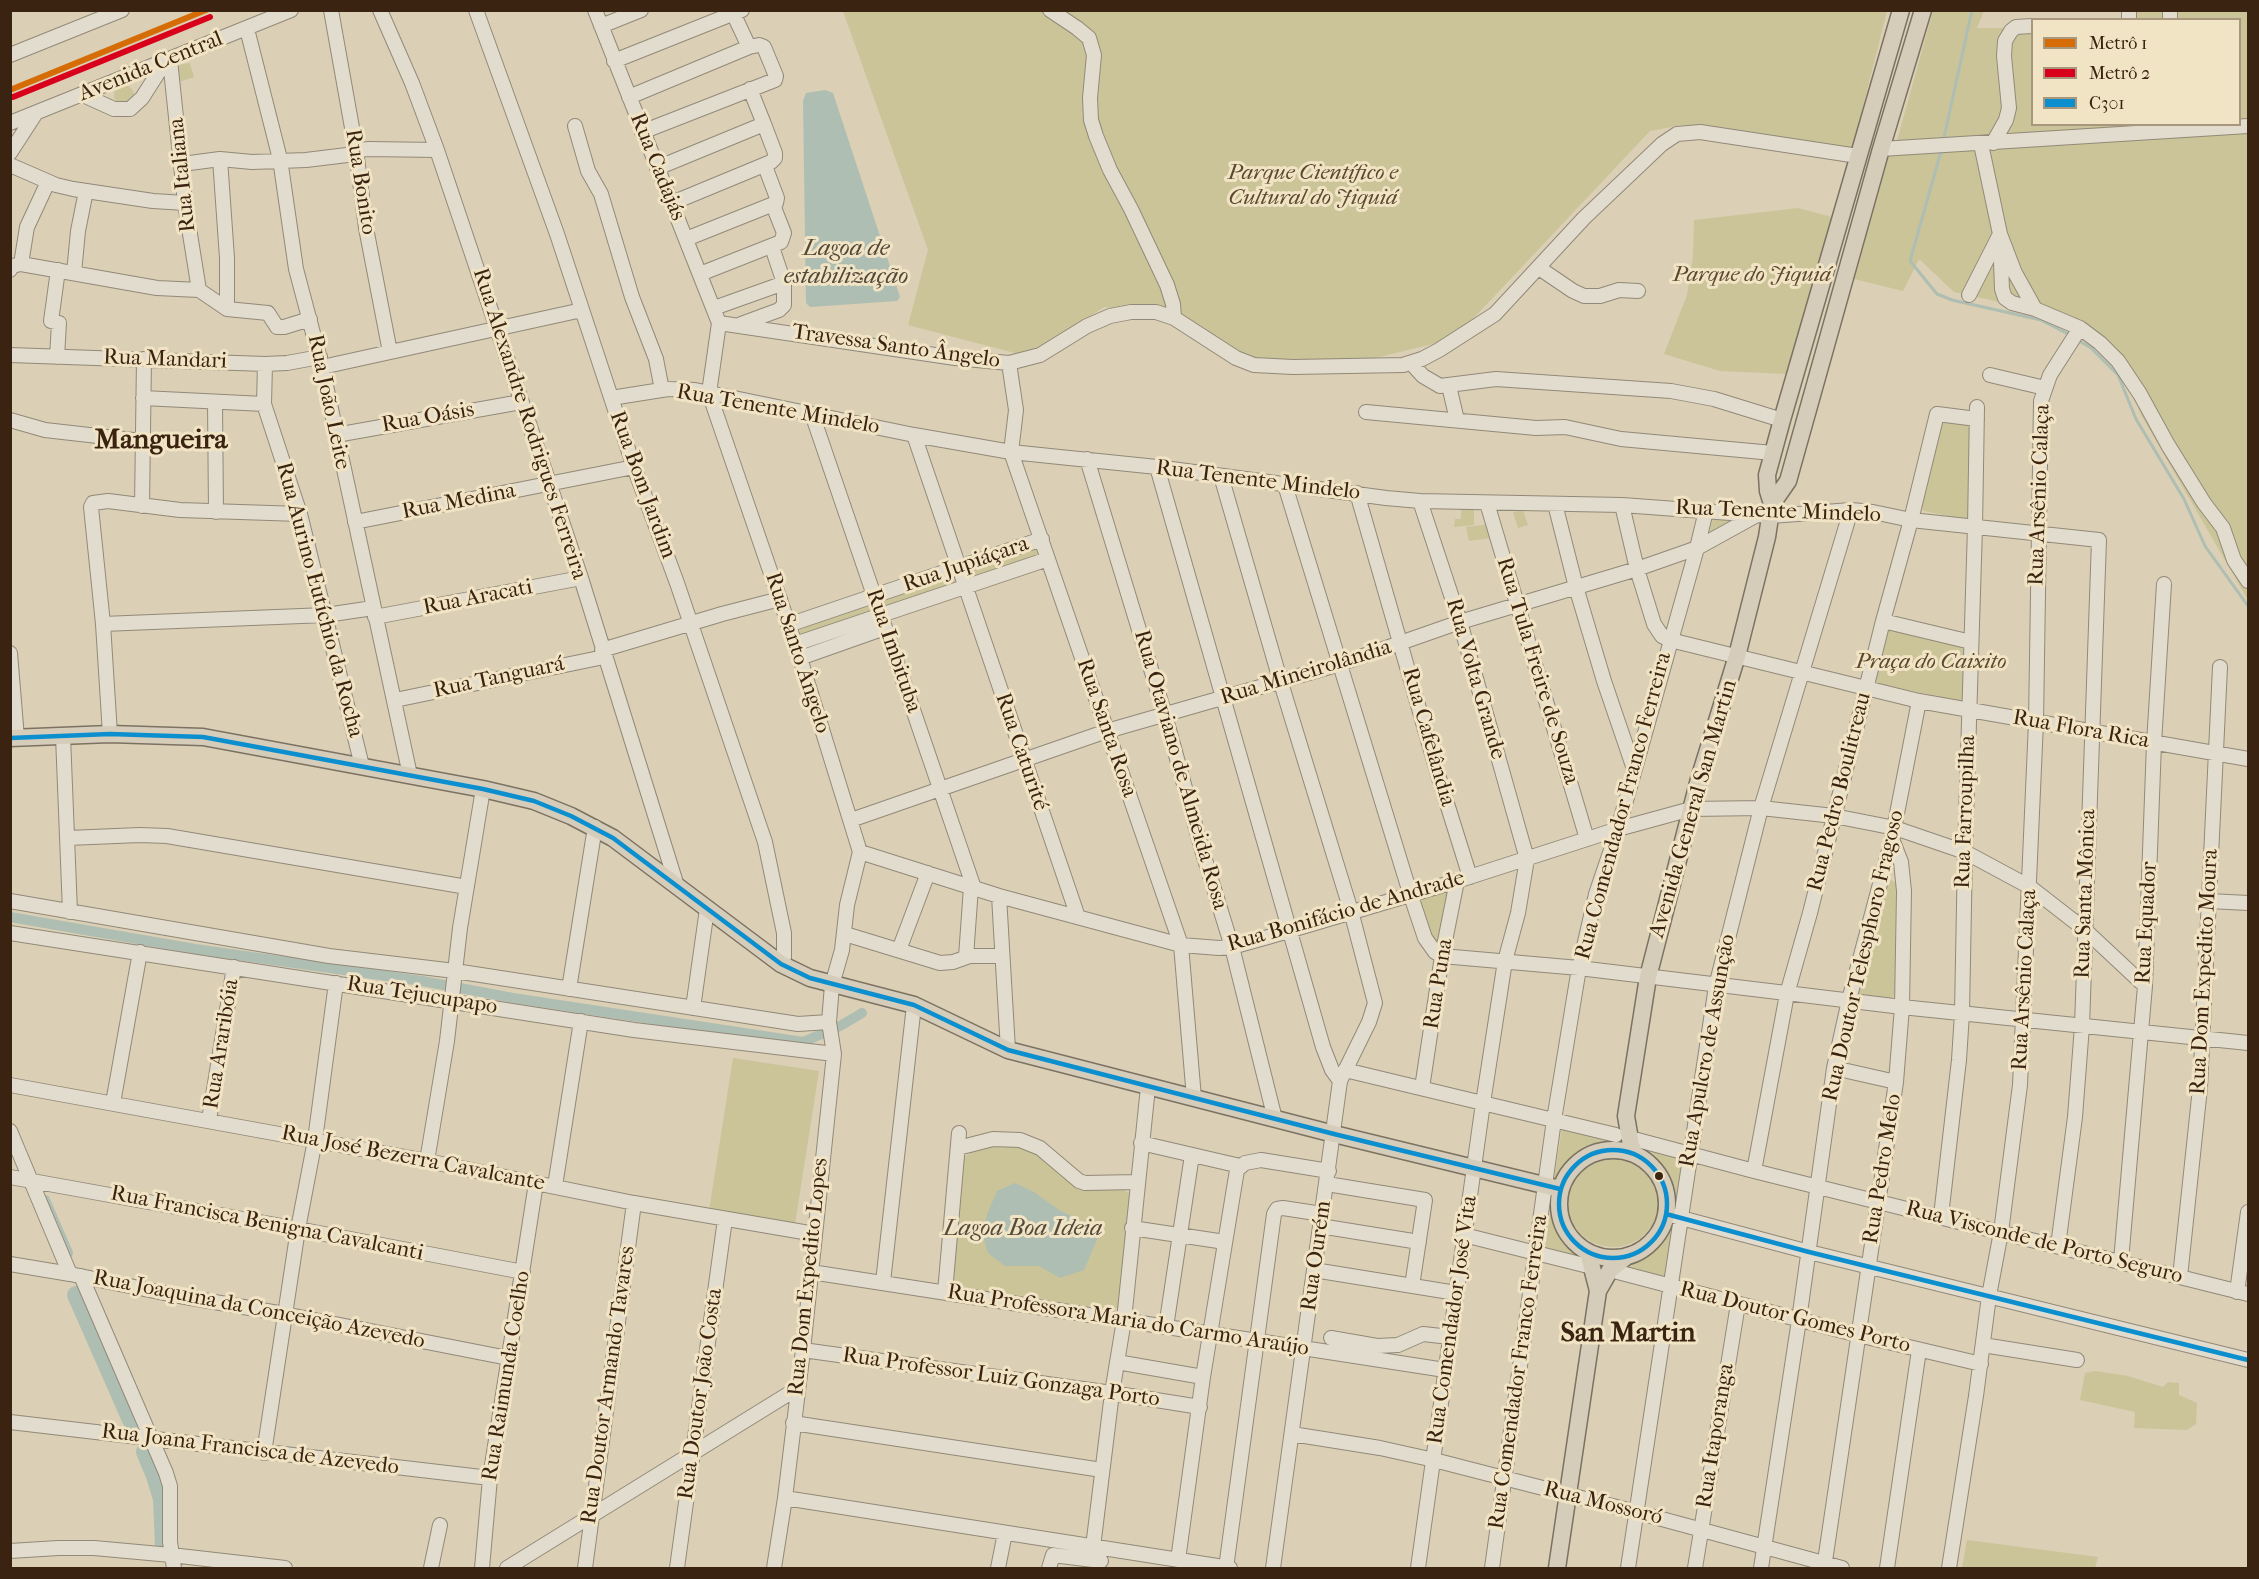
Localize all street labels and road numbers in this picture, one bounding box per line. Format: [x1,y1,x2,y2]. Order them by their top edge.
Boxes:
street label: Avenida Central [75,26,227,108]
street label: Rua Cadajás [623,109,691,225]
street label: Rua Italiana [164,116,202,234]
street label: Rua Bonito [339,127,381,237]
street label: Rua Alexandre Rodrigues Ferreira [466,265,592,583]
street label: Travessa Santo Ângelo [790,319,1002,375]
street label: Rua João Leite [301,332,355,472]
street label: Rua Mandari [103,345,227,375]
street label: Rua Tenente Mindelo [674,379,882,441]
street label: Rua Oásis [380,397,476,439]
street label: Rua Arsênio Calaça [2024,404,2056,586]
street label: Rua Bom Jardim [603,408,681,562]
street label: Rua Tenente Mindelo [1154,455,1362,507]
street label: Rua Aurino Eutíchio da Rocha [270,460,368,740]
street label: Rua Medina [400,478,518,526]
street label: Rua Tenente Mindelo [1675,495,1881,529]
street label: Rua Jupiáçara [900,531,1032,599]
street label: Rua Tula Freire de Souza [1490,554,1584,788]
street label: Rua Santo Ângelo [759,569,835,737]
street label: Rua Aracati [421,574,535,622]
street label: Rua Imbituba [859,586,927,716]
street label: Rua Volta Grande [1439,595,1511,763]
street label: Rua Otaviano de Almeida Rosa [1127,627,1233,913]
street label: Rua Mineirolândia [1217,634,1395,712]
street label: Rua Comendador Franco Ferreira [1570,649,1678,963]
street label: Rua Tanguará [431,651,567,705]
street label: Rua Santa Rosa [1070,655,1142,801]
street label: Rua Cafelândia [1396,665,1460,809]
street label: Avenida General San Martin [1644,677,1744,941]
street label: Rua Caturité [989,690,1053,814]
street label: Rua Pedro Boulitreau [1802,690,1878,894]
street label: Rua Flora Rica [2011,705,2151,755]
street label: Rua Farroupilha [1950,735,1982,889]
street label: Rua Doutor Telesphoro Fragoso [1818,808,1910,1104]
street label: Rua Santa Mônica [2070,809,2102,979]
street label: Rua Dom Expedito Moura [2185,848,2225,1096]
street label: Rua Equador [2131,861,2163,985]
street label: Rua Bonifácio de Andrade [1224,865,1468,959]
street label: Rua Arsênio Calaça [2007,889,2043,1071]
street label: Rua Apulcro de Assunção [1674,932,1742,1170]
street label: Rua Puna [1419,937,1459,1031]
street label: Rua Tejucupapo [345,971,499,1021]
street label: Rua Araribóia [199,977,245,1111]
street label: Rua Pedro Melo [1858,1092,1908,1246]
street label: Rua José Bezerra Cavalcante [279,1120,547,1198]
street label: Rua Dom Expedito Lopes [783,1157,835,1397]
street label: Rua Francisca Benigna Cavalcanti [108,1181,426,1267]
street label: Rua Comendador José Vita [1422,1194,1484,1446]
street label: Rua Visconde de Porto Seguro [1903,1196,2185,1290]
street label: Rua Ourém [1296,1199,1338,1313]
street label: Rua Comendador Franco Ferreira [1484,1213,1554,1531]
street label: Rua Doutor Armando Tavares [576,1244,642,1526]
street label: Rua Joaquina da Conceição Azevedo [91,1265,427,1355]
street label: Rua Raimunda Coelho [477,1269,537,1483]
street label: Rua Doutor Gomes Porto [1677,1277,1913,1359]
street label: Rua Professora Maria do Carmo Araújo [945,1279,1311,1363]
street label: Rua Doutor João Costa [673,1287,729,1501]
street label: Rua Professor Luiz Gonzaga Porto [841,1343,1161,1413]
street label: Rua Itaporanga [1692,1362,1740,1510]
street label: Rua Joana Francisca de Azevedo [100,1419,400,1481]
street label: Rua Mossoró [1541,1476,1665,1532]

